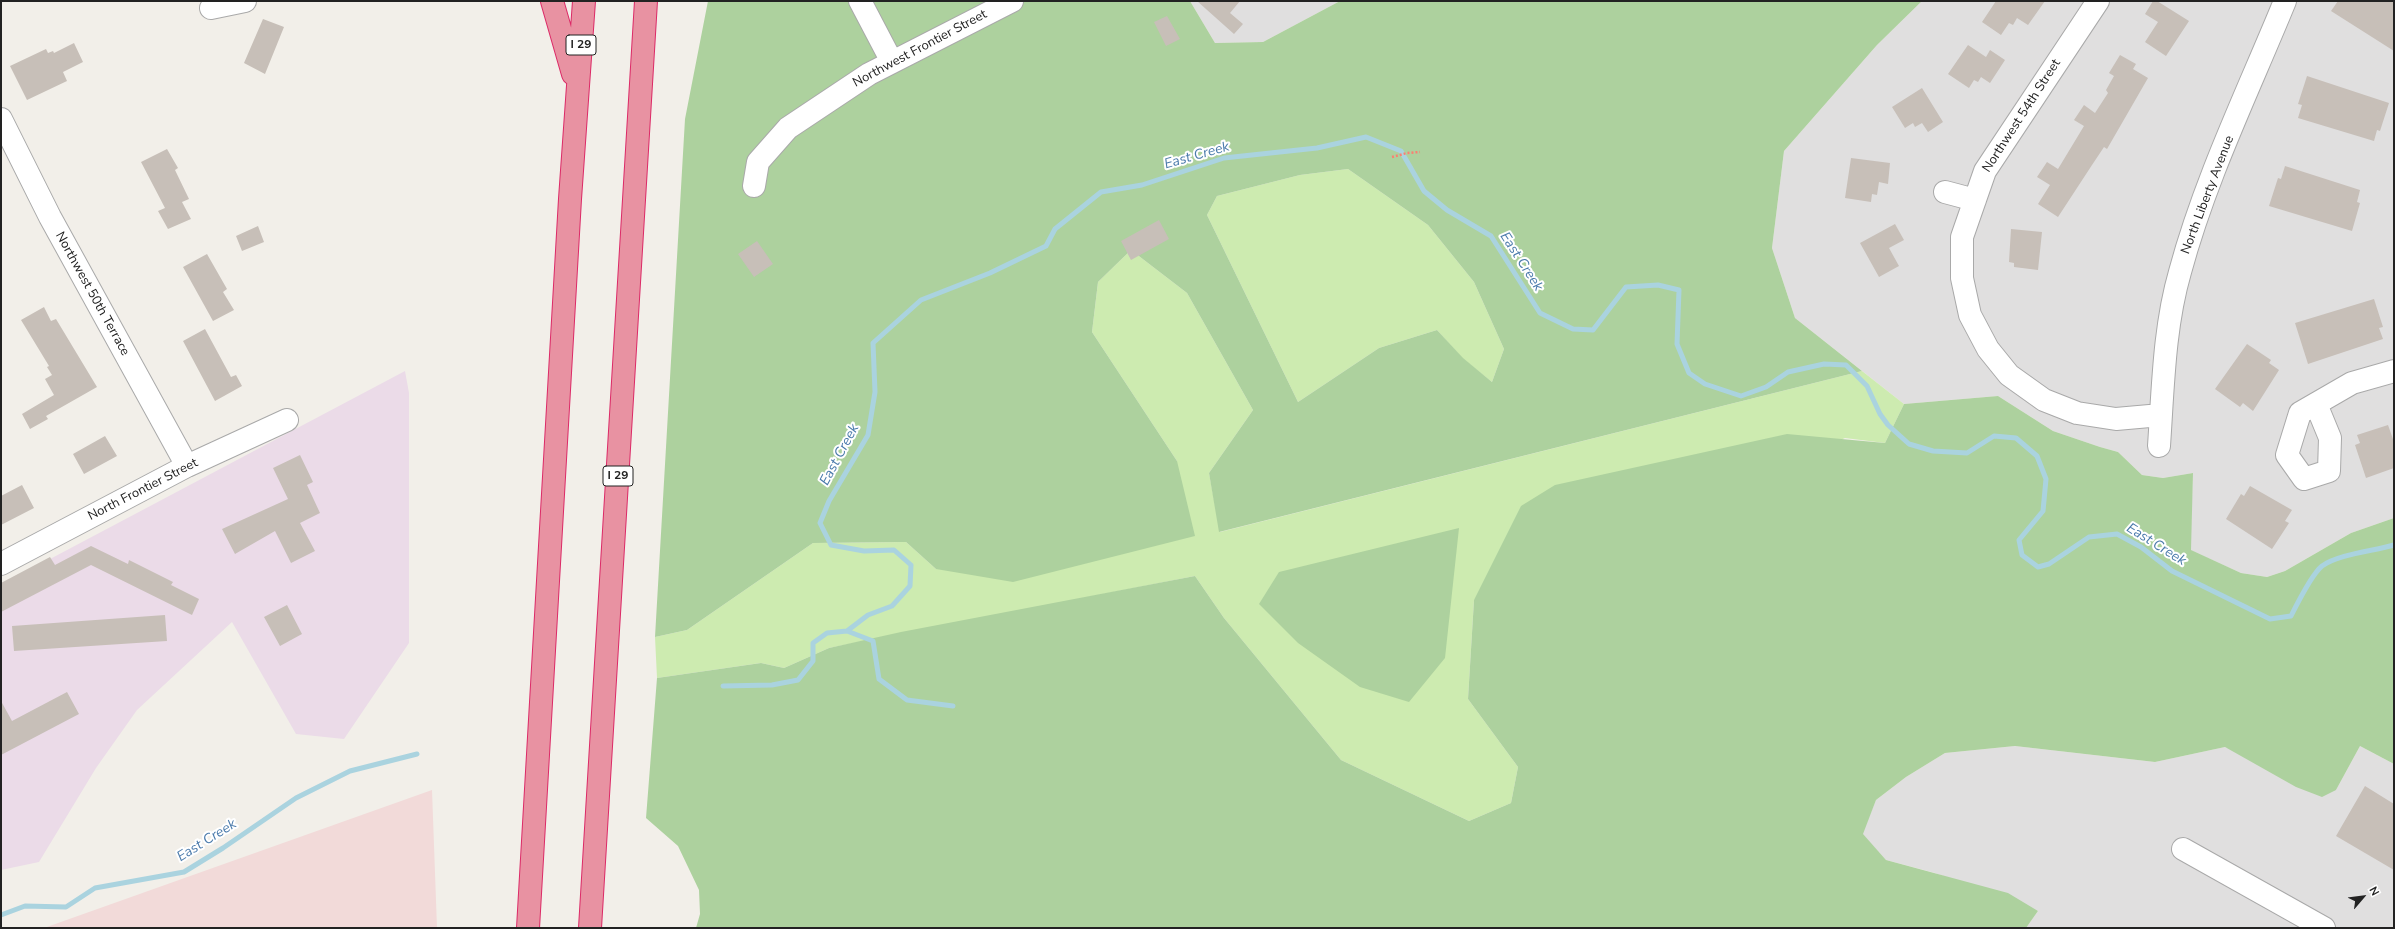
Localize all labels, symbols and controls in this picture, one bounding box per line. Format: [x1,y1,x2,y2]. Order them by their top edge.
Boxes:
street label: Northwest Frontier Street [850,7,990,91]
road number: I 29 [566,35,596,55]
street label: Northwest 54th Street [1980,56,2064,176]
street label: North Liberty Avenue [2178,134,2238,256]
water label: East Creek [1163,139,1231,173]
street label: Northwest 50th Terrace [51,229,133,359]
water label: East Creek [1496,229,1546,295]
water label: East Creek [817,422,863,488]
street label: North Frontier Street [85,456,201,524]
road number: I 29 [603,466,633,486]
water label: East Creek [2123,520,2189,570]
water label: East Creek [174,816,240,866]
north arrow [2343,877,2383,917]
text: N [2365,884,2383,898]

